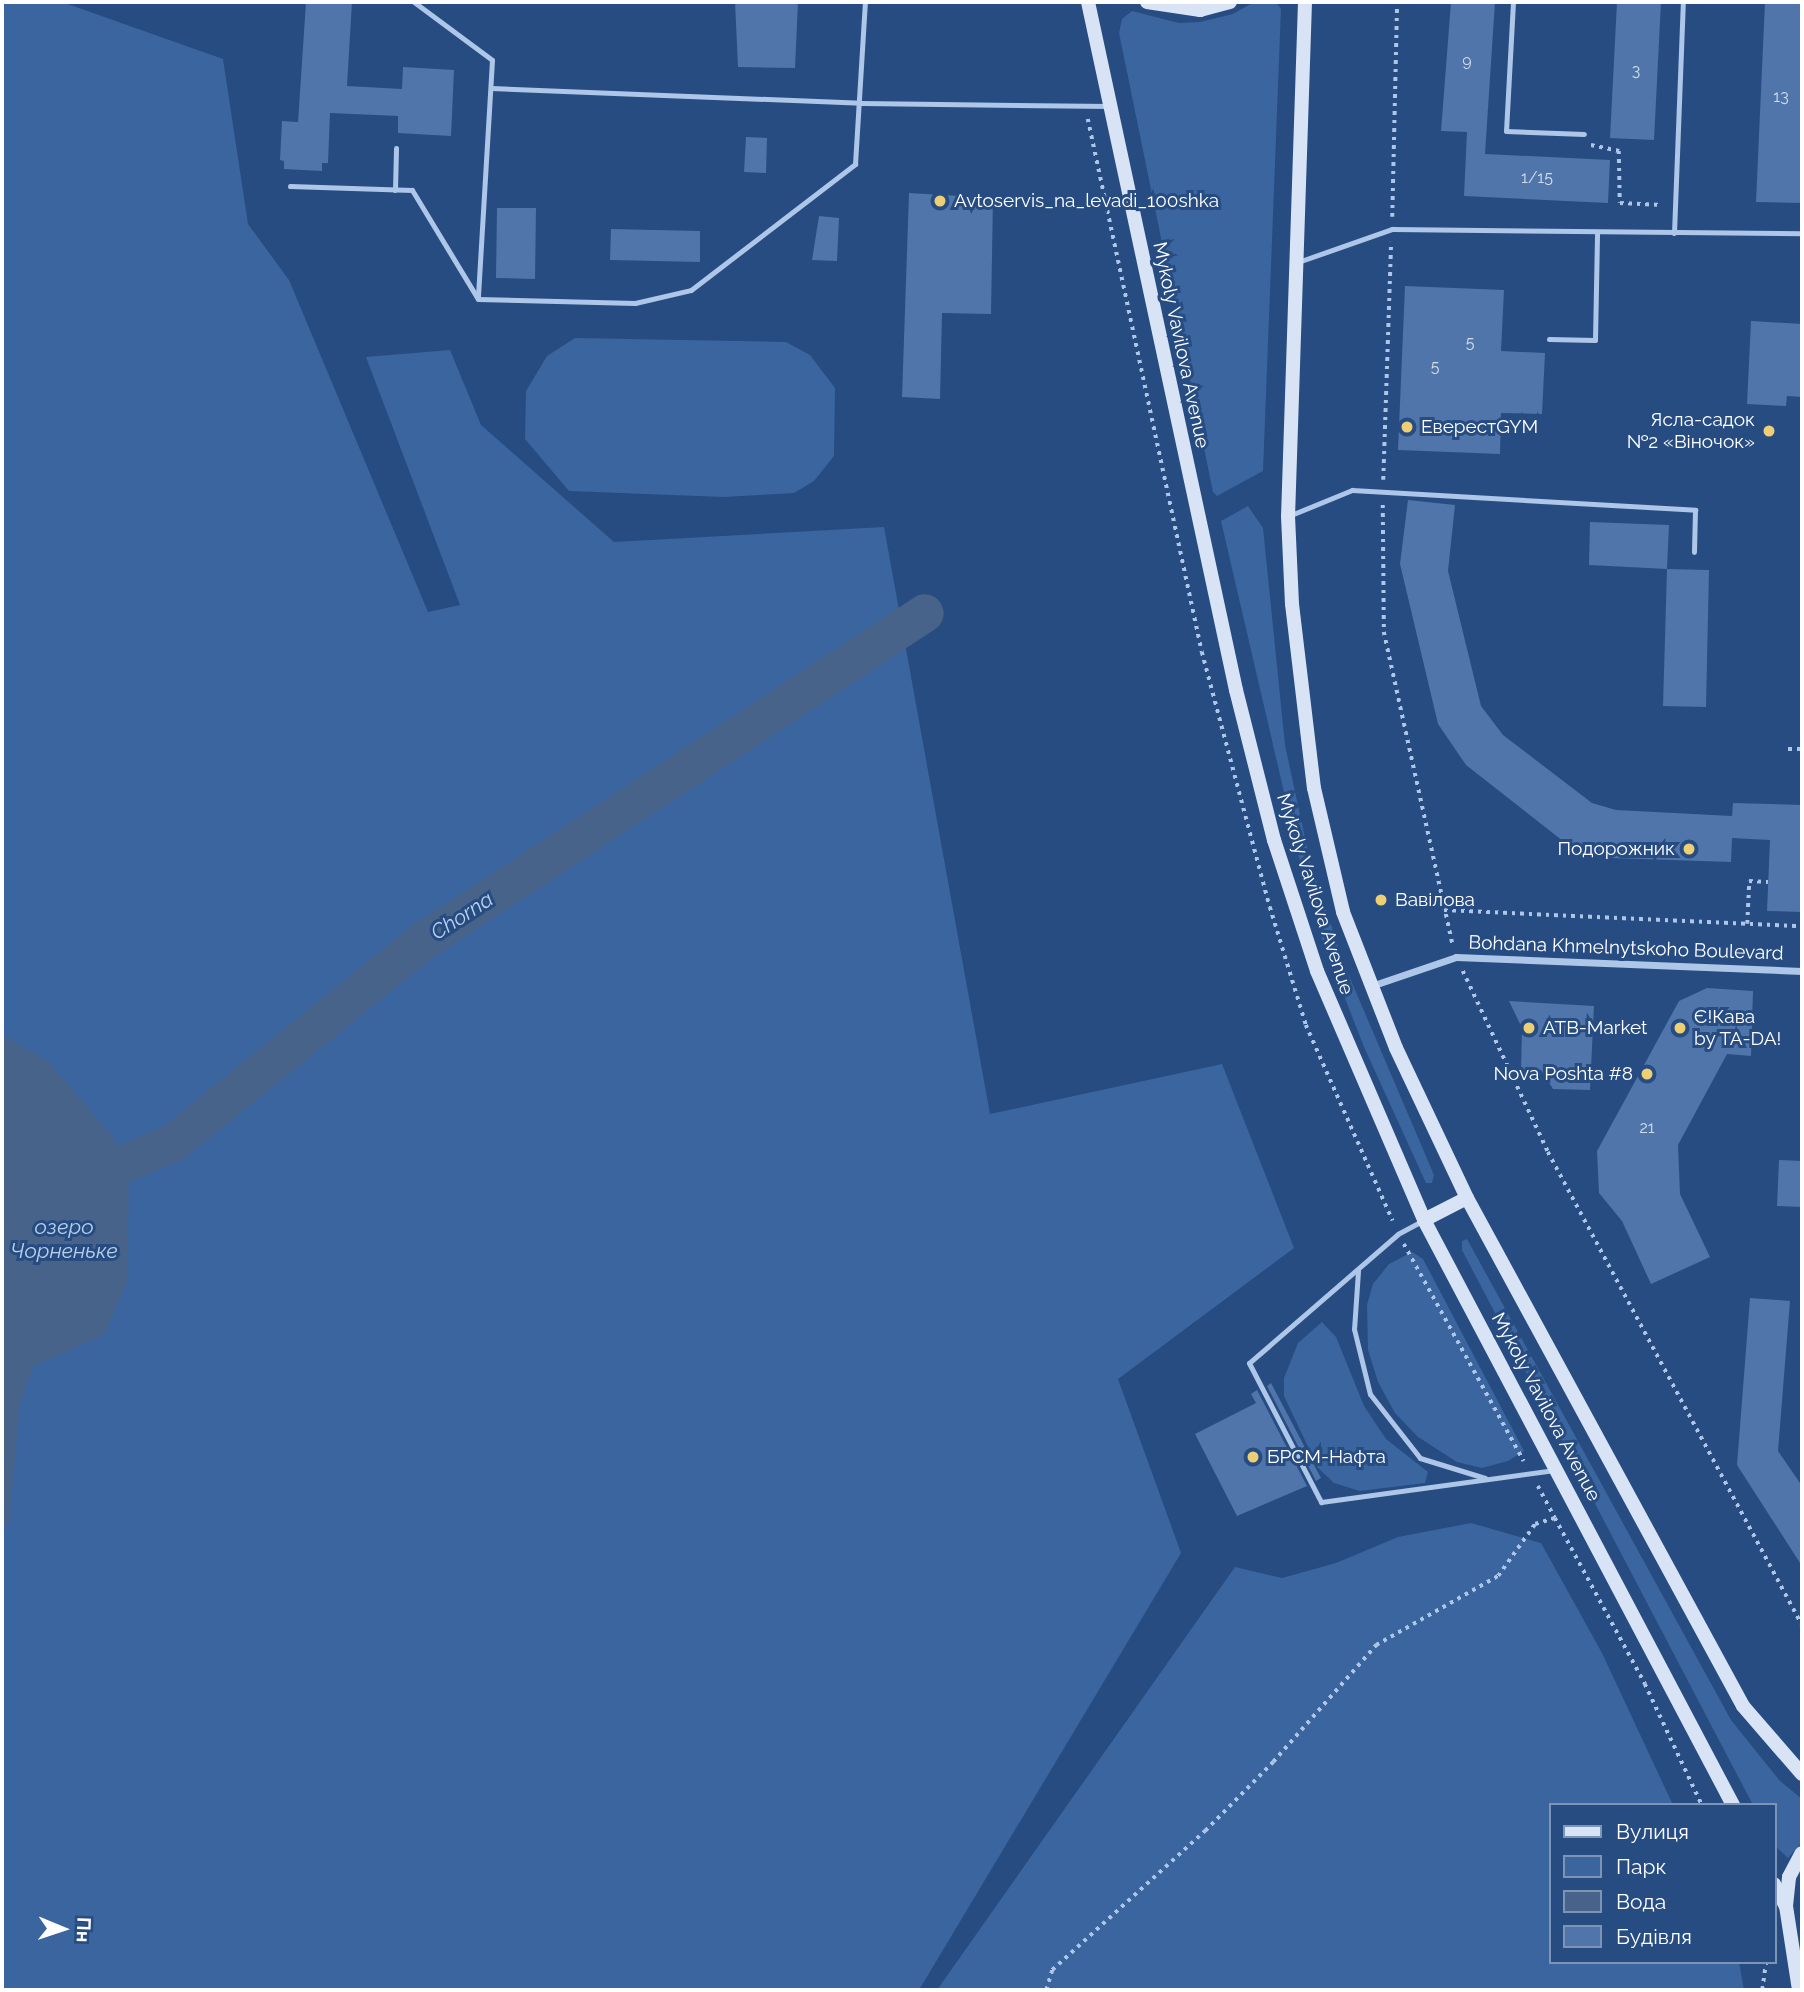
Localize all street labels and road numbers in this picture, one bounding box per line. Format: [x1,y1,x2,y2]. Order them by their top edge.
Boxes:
street label: Mykoly Vavilova Avenue [1148,239,1214,451]
street label: Mykoly Vavilova Avenue [1271,790,1359,998]
street label: Bohdana Khmelnytskoho Boulevard [1468,931,1784,965]
street label: Mykoly Vavilova Avenue [1486,1308,1606,1506]

